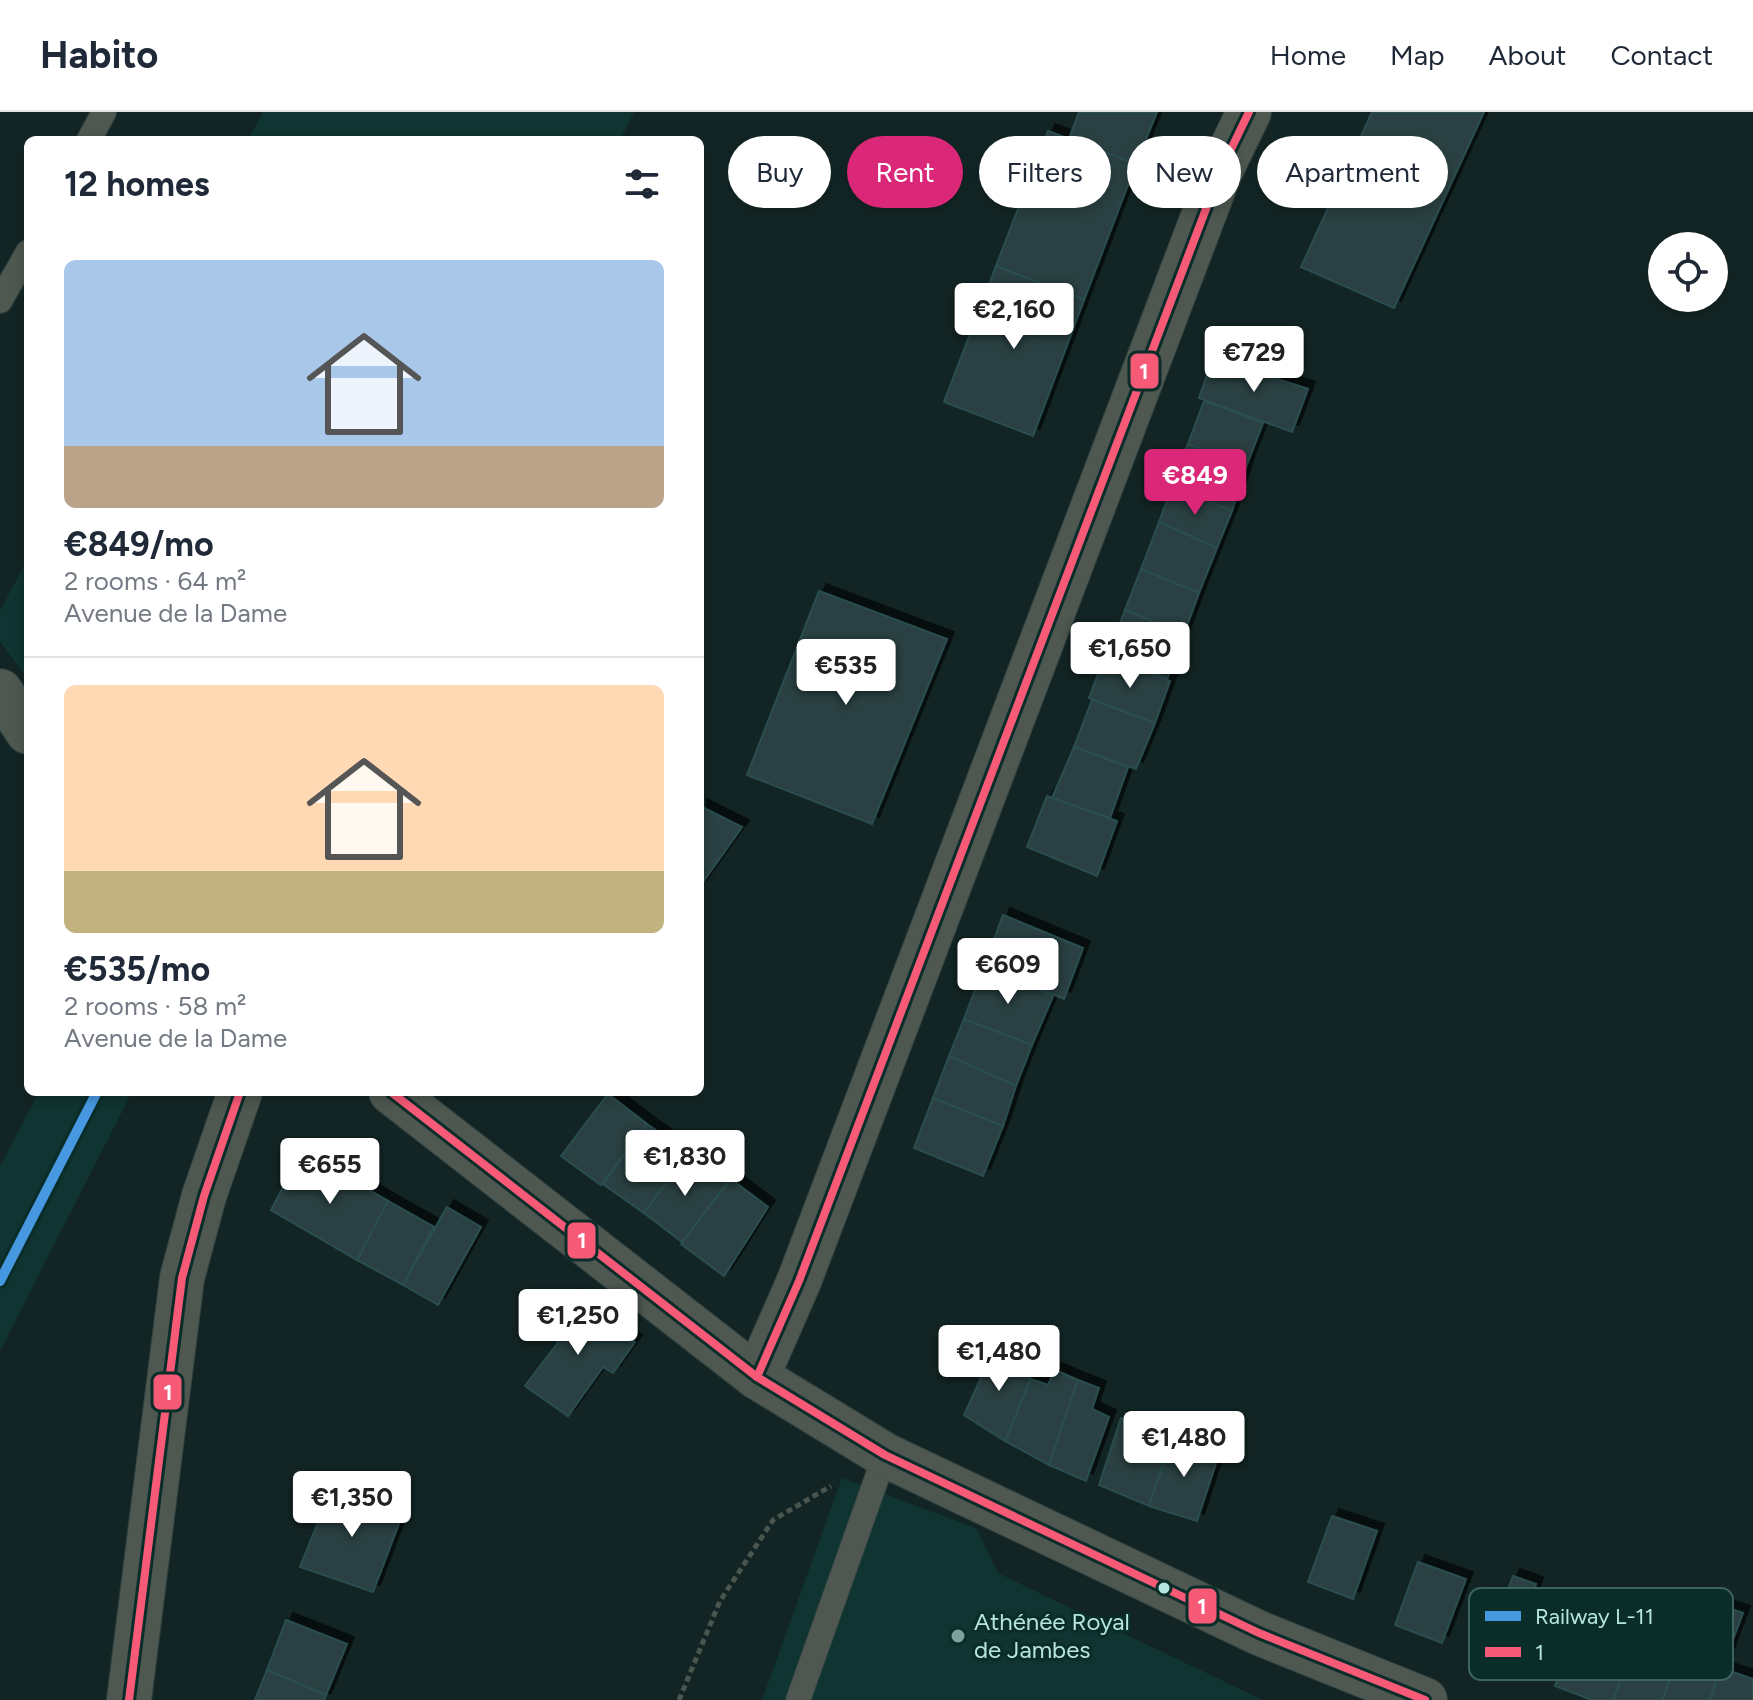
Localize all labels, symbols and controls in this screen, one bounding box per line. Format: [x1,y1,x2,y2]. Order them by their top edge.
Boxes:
text: Habito [40,32,158,78]
text: Home [1270,38,1346,72]
text: Map [1390,38,1445,72]
text: About [1489,38,1566,72]
text: Contact [1610,38,1713,72]
chip: Buy [728,136,831,208]
chip: Rent [847,136,963,208]
chip: Filters [979,136,1111,208]
chip: New [1127,136,1241,208]
chip: Apartment [1257,136,1448,208]
icon: filters [620,162,664,206]
text: 12 homes [64,164,210,205]
map controls [1648,232,1728,312]
button: locate [1648,232,1728,312]
pin: €2,160 [949,283,1079,351]
text: €2,160 [973,293,1055,325]
icon: home [292,312,436,456]
pin: €729 [1207,326,1301,394]
text: €729 [1223,336,1285,368]
line badge: 1 [1129,352,1160,390]
text: 1 [1139,358,1149,385]
pin: €849 [1148,449,1242,517]
text: €849 [1162,459,1228,491]
text: €849/mo [64,524,214,565]
text: 2 rooms · 64 m² [64,565,246,597]
text: Avenue de la Dame [64,597,287,629]
pin: €1,650 [1065,622,1195,690]
text: €1,650 [1089,632,1171,664]
pin: €535 [799,639,893,707]
text: €535 [815,649,877,681]
icon: home [292,737,436,881]
pin: €609 [961,938,1055,1006]
text: €609 [975,948,1041,980]
text: €535/mo [64,949,210,990]
text: 2 rooms · 58 m² [64,990,246,1022]
text: Avenue de la Dame [64,1022,287,1054]
pin: €1,830 [620,1130,750,1198]
pin: €655 [283,1138,377,1206]
text: €1,830 [644,1140,726,1172]
text: €655 [298,1148,362,1180]
line badge: 1 [566,1221,597,1260]
text: 1 [577,1227,587,1254]
pin: €1,250 [513,1289,643,1357]
text: €1,250 [537,1299,619,1331]
pin: €1,480 [934,1325,1064,1393]
text: €1,480 [957,1335,1041,1367]
line badge: 1 [152,1373,183,1411]
text: 1 [163,1379,173,1406]
pin: €1,480 [1119,1411,1249,1479]
text: €1,480 [1142,1421,1226,1453]
pin: €1,350 [287,1471,417,1539]
text: €1,350 [311,1481,393,1513]
unlabelled marker [1156,1580,1172,1596]
line badge: 1 [1187,1587,1218,1625]
legend [1469,1588,1733,1680]
text: 1 [1197,1593,1207,1620]
text: Railway L-11 [1535,1603,1654,1630]
place label: Athénée Royal de Jambes [974,1607,1130,1664]
marker: Athénée Royal de Jambes [949,1627,967,1645]
text: 1 [1535,1639,1544,1666]

